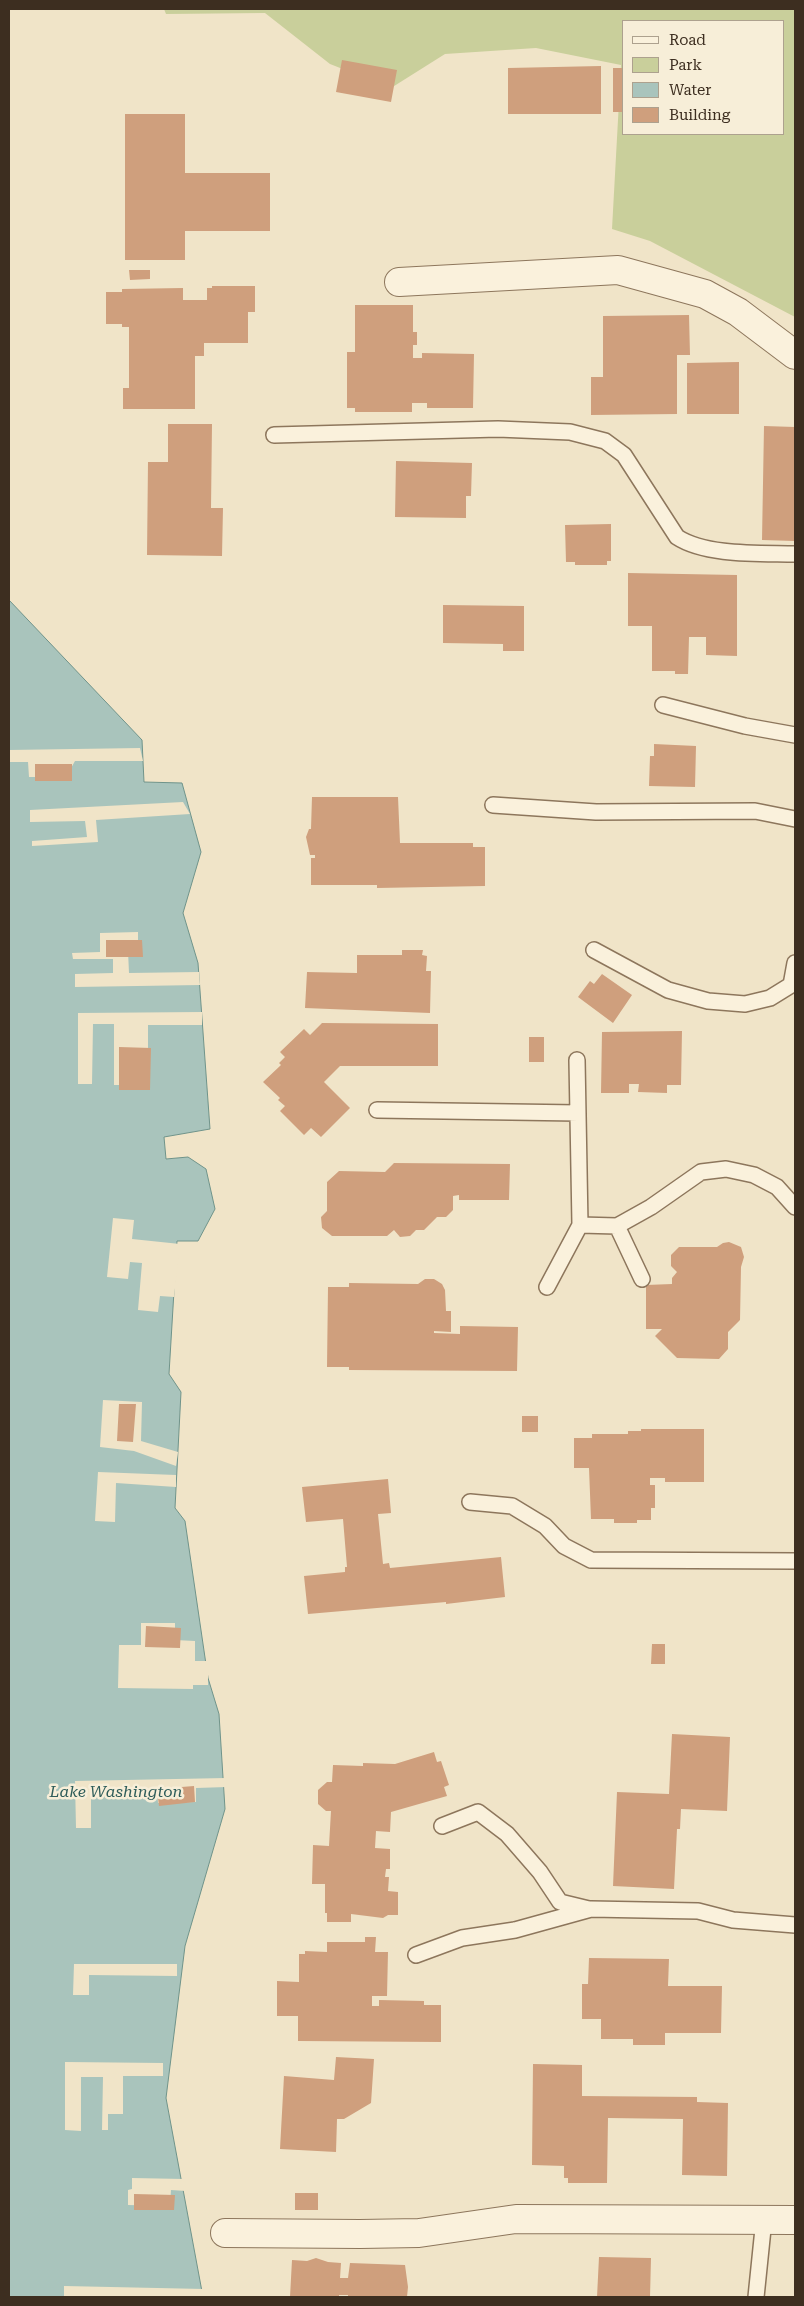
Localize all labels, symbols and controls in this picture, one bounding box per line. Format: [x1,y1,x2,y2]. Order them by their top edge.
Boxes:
legend [622,20,784,135]
text: Road [669,31,706,49]
text: Park [669,56,702,74]
text: Water [669,81,711,99]
text: Building [669,106,730,124]
water label: Lake Washington [50,1782,182,1802]

